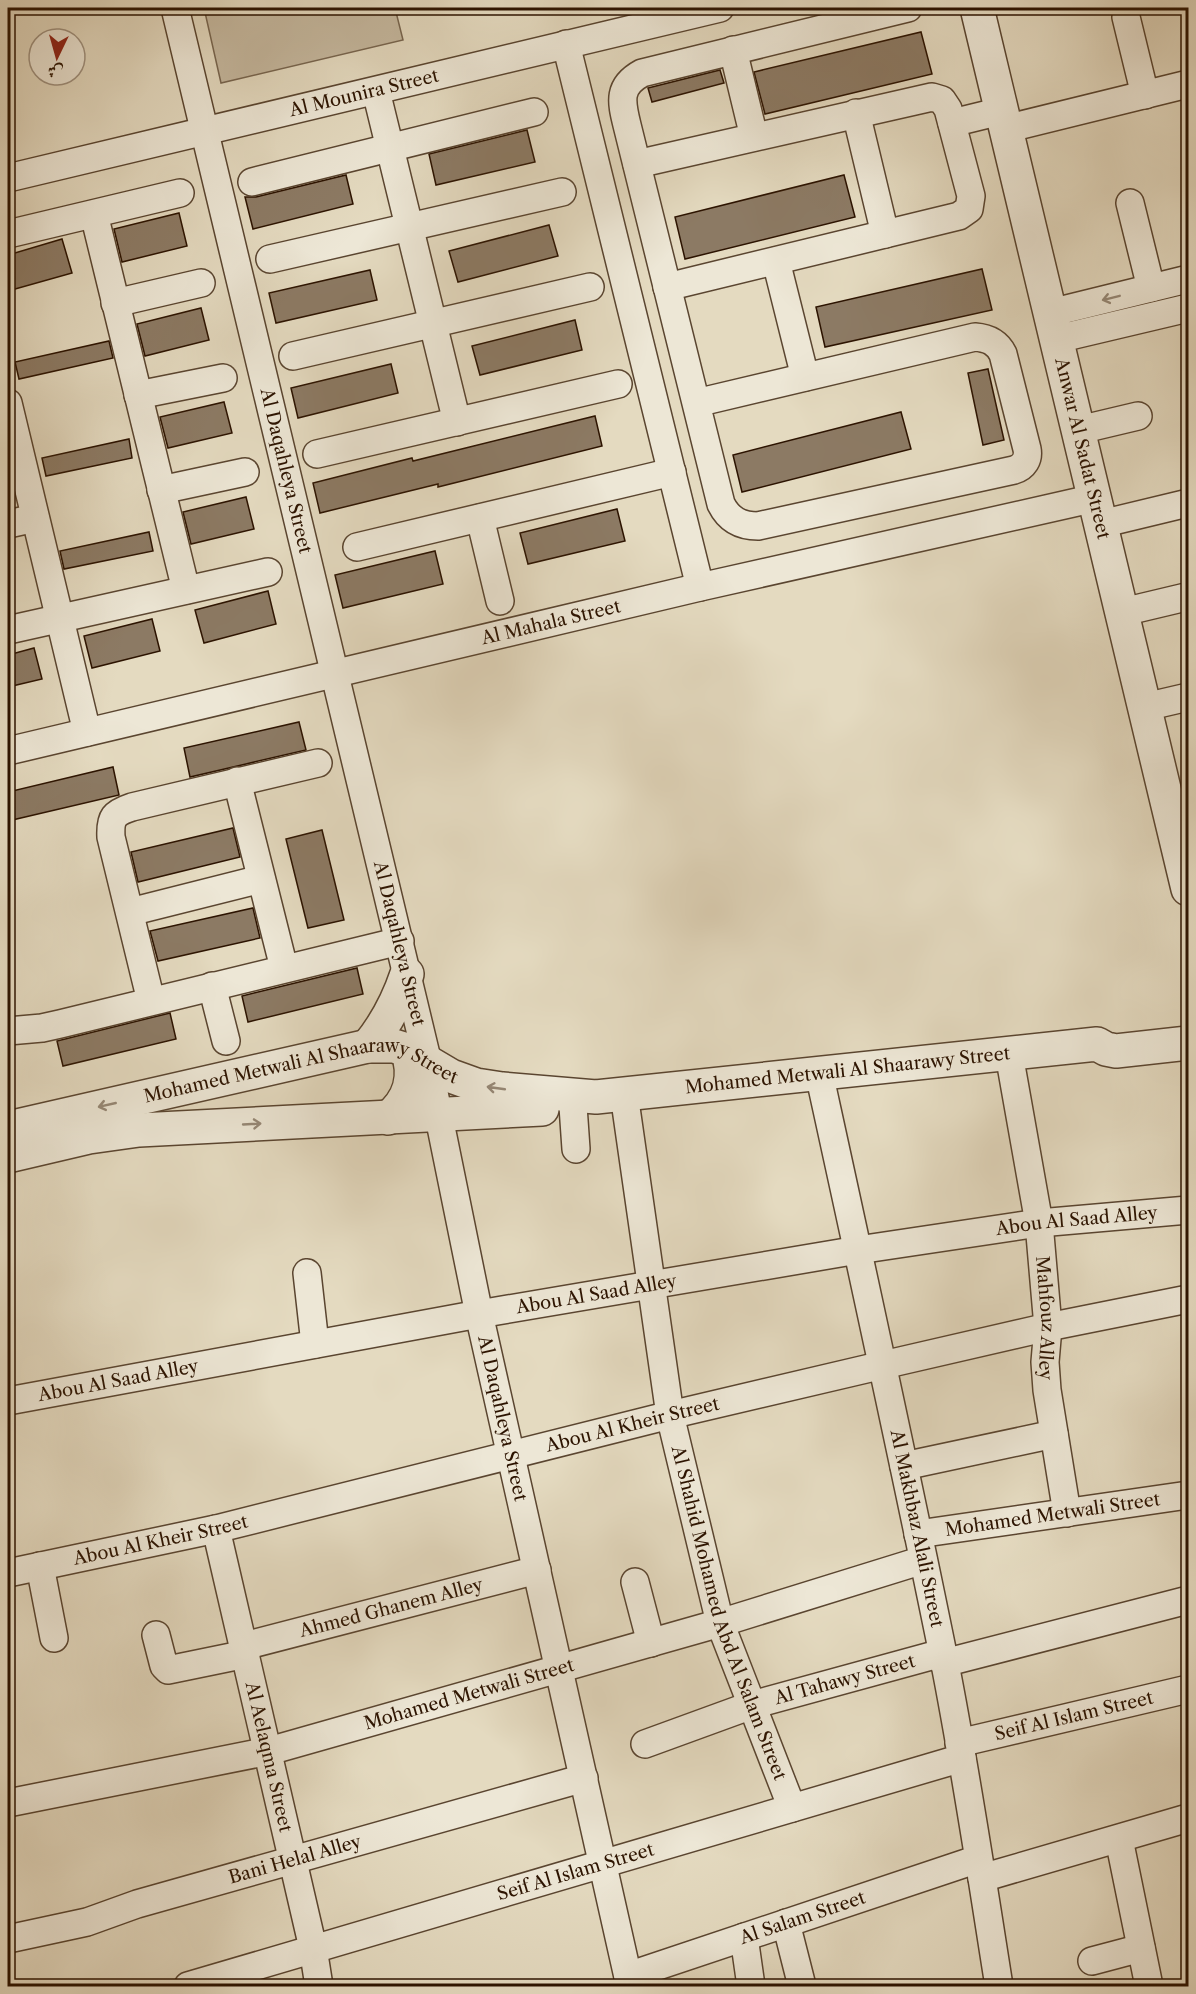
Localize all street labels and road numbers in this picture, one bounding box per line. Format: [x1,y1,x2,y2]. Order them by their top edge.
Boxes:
street label: Al Mounira Street [286,64,441,122]
street label: Anwar Al Sadat Street [1050,355,1115,542]
street label: Al Daqahleya Street [255,385,317,556]
street label: Al Mahala Street [478,595,623,650]
street label: Al Daqahleya Street [369,858,430,1029]
street label: Mohamed Metwali Al Shaarawy Street [142,1035,461,1108]
street label: Mohamed Metwali Al Shaarawy Street [684,1042,1012,1099]
street label: Abou Al Saad Alley [993,1202,1159,1240]
street label: Mahfouz Alley [1031,1255,1059,1382]
street label: Abou Al Saad Alley [513,1270,679,1319]
street label: Al Daqahleya Street [473,1332,532,1504]
street label: Abou Al Saad Alley [35,1355,201,1406]
street label: Abou Al Kheir Street [543,1393,722,1457]
street label: Al Makhbaz Alali Street [885,1427,948,1630]
street label: Al Shahid Mohamed Abd Al Salam Street [667,1442,791,1784]
street label: Mohamed Metwali Street [944,1488,1162,1541]
street label: Abou Al Kheir Street [70,1510,251,1570]
street label: Ahmed Ghanem Alley [296,1573,486,1642]
street label: Al Tahawy Street [771,1650,918,1710]
street label: Mohamed Metwali Street [362,1654,577,1734]
street label: Al Aelaqma Street [241,1679,297,1835]
street label: Seif Al Islam Street [992,1686,1156,1745]
street label: Bani Helal Alley [226,1830,365,1889]
street label: Seif Al Islam Street [495,1838,657,1905]
street label: Al Salam Street [736,1886,869,1949]

